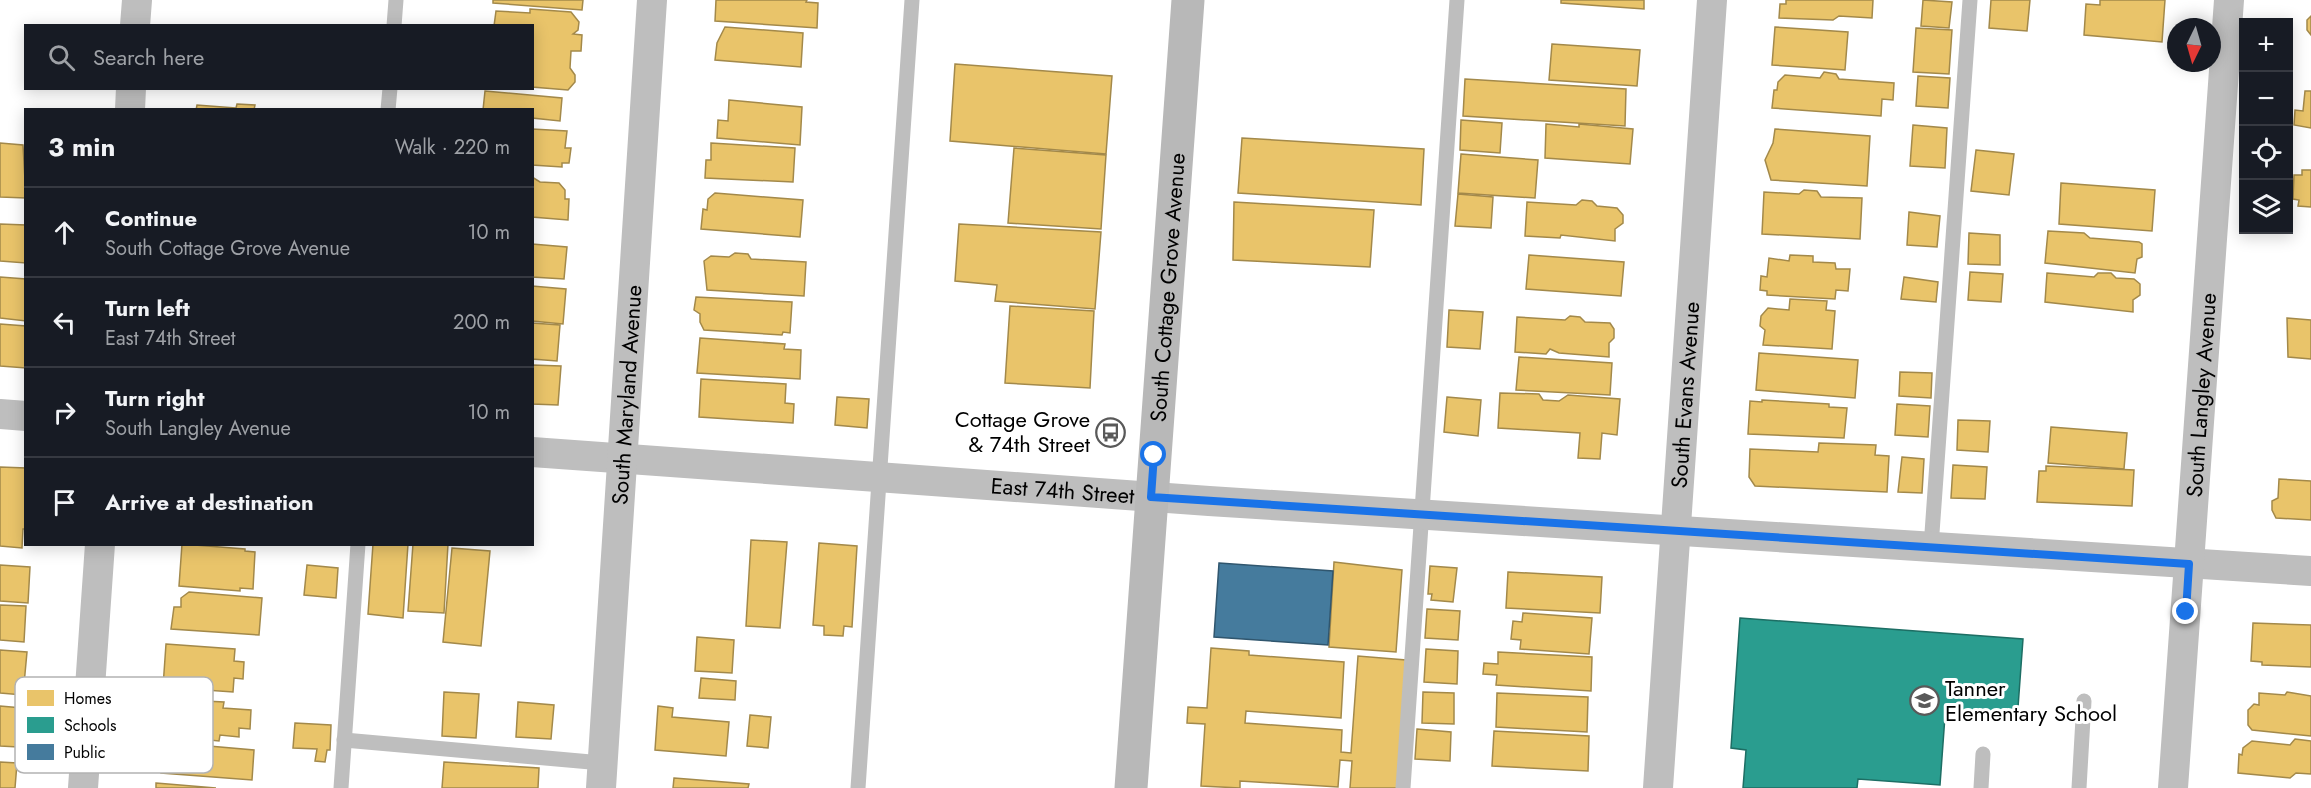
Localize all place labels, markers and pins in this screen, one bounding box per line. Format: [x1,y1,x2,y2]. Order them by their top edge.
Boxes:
place label: Cottage Grove & 74th Street [955,403,1091,460]
bus stop icon: Cottage Grove & 74th Street [1095,416,1127,448]
place label: Tanner Elementary School [1945,672,2117,729]
school or university icon: Tanner Elementary School [1908,685,1940,717]

